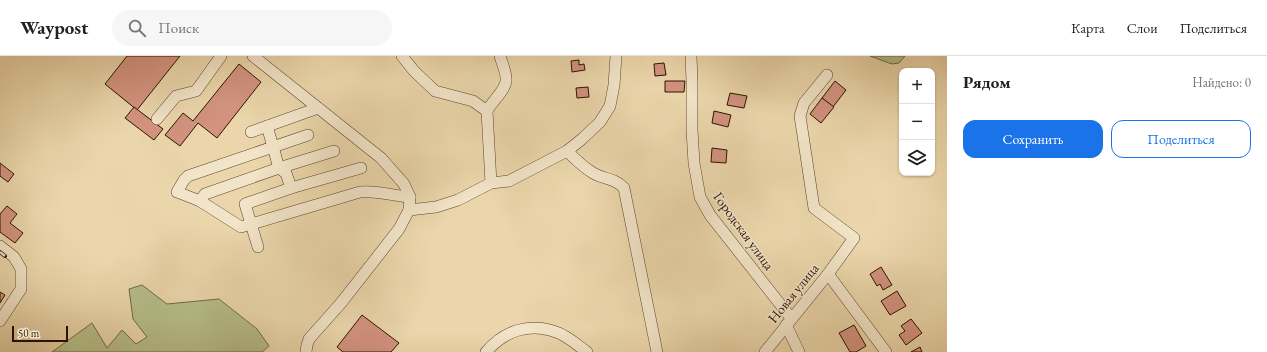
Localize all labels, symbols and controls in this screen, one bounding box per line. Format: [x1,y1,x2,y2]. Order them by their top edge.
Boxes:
search box [112,10,392,46]
text: Waypost [20,15,88,40]
icon: search [126,17,148,39]
text: Поиск [158,18,199,37]
text: Карта [1071,19,1105,37]
text: Слои [1127,19,1158,37]
text: Поделиться [1180,19,1247,37]
map controls [899,68,935,176]
button: + [899,68,935,104]
text: Рядом [963,71,1011,93]
text: Найдено: 0 [1192,74,1251,91]
button: − [899,104,935,140]
button: Сохранить [963,120,1103,158]
button: Поделиться [1111,120,1251,158]
button: layers [899,140,935,176]
street label: Городская улица [710,188,779,274]
street label: Новая улица [763,259,823,326]
scale bar [12,324,68,343]
text: 50 m [18,326,39,340]

